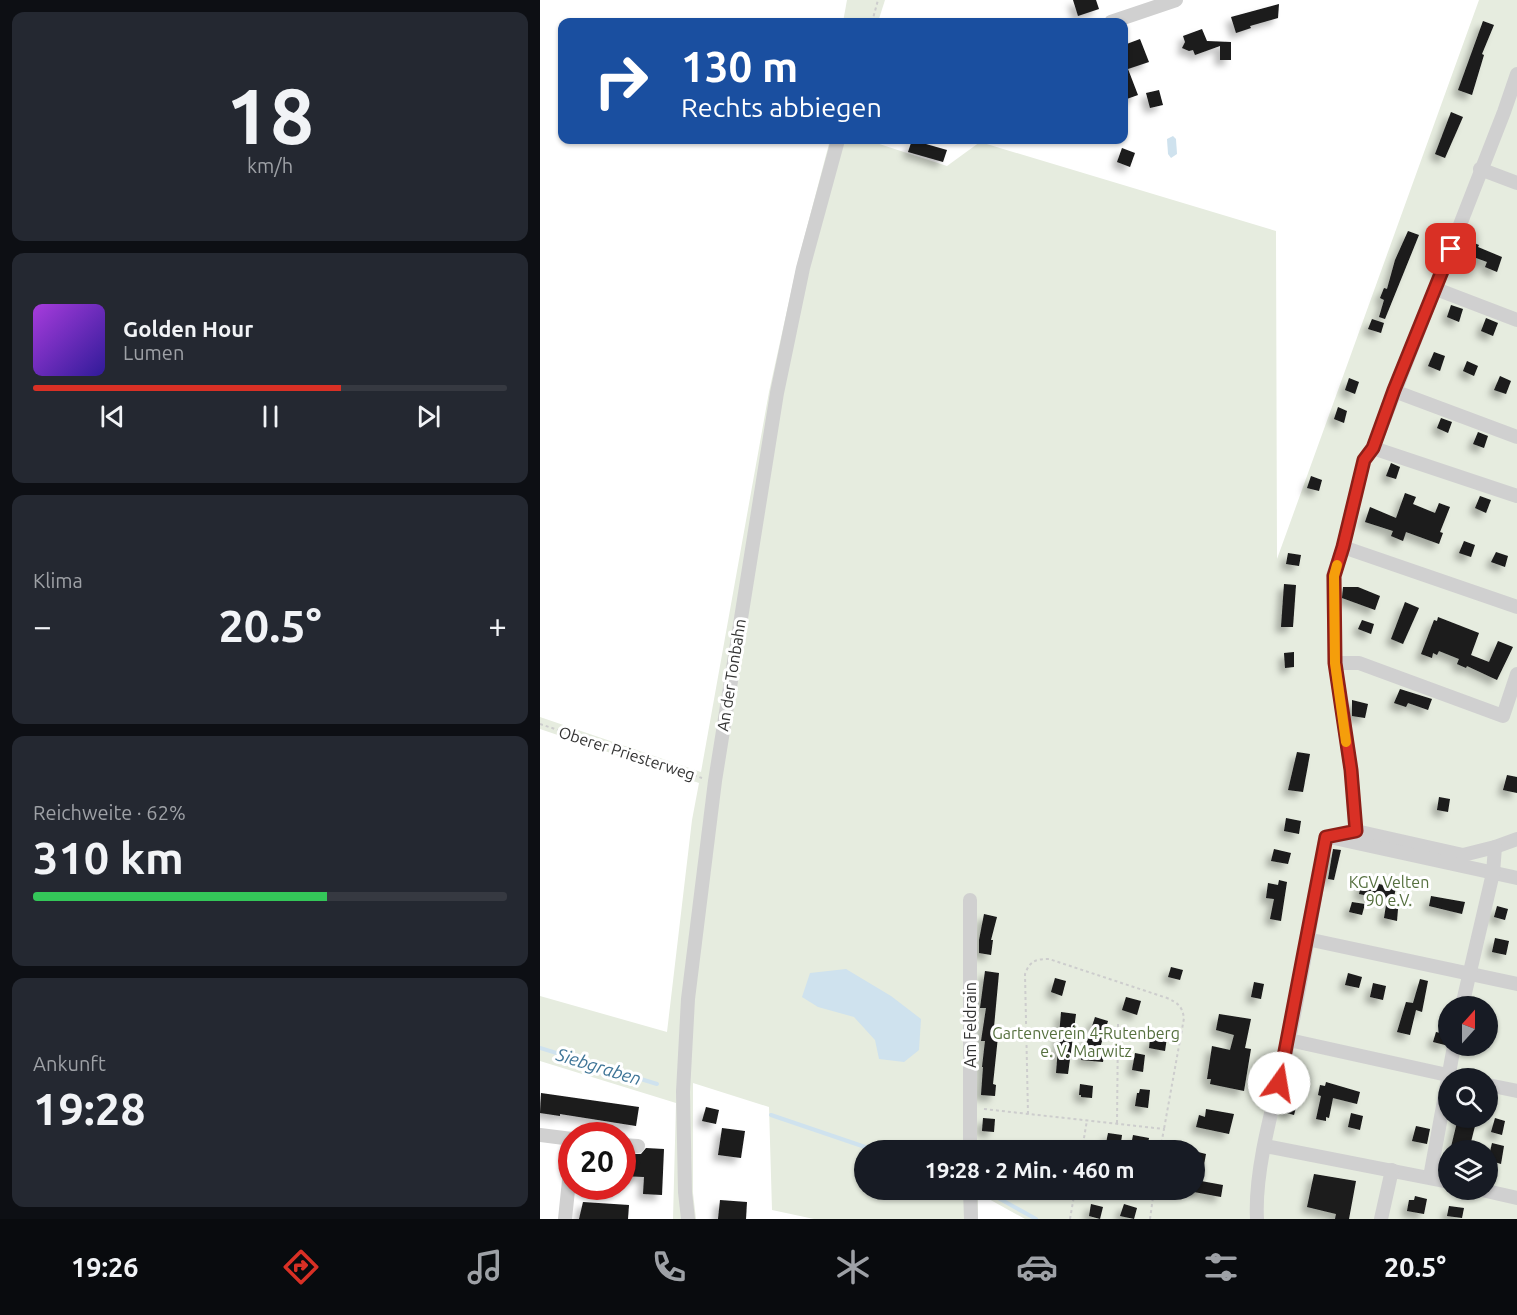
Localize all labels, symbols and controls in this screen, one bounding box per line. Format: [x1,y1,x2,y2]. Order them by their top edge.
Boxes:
icon: right [582,42,660,120]
text: 130 m [681,43,798,90]
text: 18 [226,71,314,159]
text: Rechts abbiegen [681,92,882,122]
text: km/h [247,154,293,177]
pin [1425,223,1476,274]
icon: arrive [1434,232,1467,265]
text: Golden Hour [123,316,253,341]
text: Lumen [123,341,184,364]
icon: previous [96,400,129,433]
icon: pause [254,400,287,433]
icon: next [412,400,445,433]
text: Klima [33,569,83,592]
text: 20.5° [218,600,322,651]
text: − [33,607,52,644]
text: + [488,607,507,644]
street label: An der Tonbahn [713,617,749,733]
street label: Oberer Priesterweg [556,722,698,784]
text: Reichweite · 62% [33,801,186,824]
text: 310 km [33,832,184,883]
park label: KGV Velten 90 e.V. [1349,873,1429,909]
street label: Am Feldrain [961,982,979,1068]
north arrow [1438,996,1498,1056]
map controls [1438,996,1498,1200]
park label: Gartenverein 4-Rutenberg e. V. Marwitz [992,1024,1180,1060]
water label: Siebgraben [553,1043,644,1088]
position arrow [1247,1051,1311,1115]
text: Ankunft [33,1052,106,1075]
button: search [1438,1068,1498,1128]
text: 19:28 [33,1083,146,1134]
speed limit sign: 20 [558,1122,636,1200]
button: layers [1438,1140,1498,1200]
text: 19:28 · 2 Min. · 460 m [925,1157,1134,1182]
icon: directions [280,1246,322,1288]
icon: music [464,1246,506,1288]
icon: phone [648,1246,690,1288]
icon: climate [832,1246,874,1288]
icon: car [1016,1246,1058,1288]
icon: filters [1200,1246,1242,1288]
text: 19:26 [71,1252,139,1282]
text: 20.5° [1384,1252,1446,1282]

